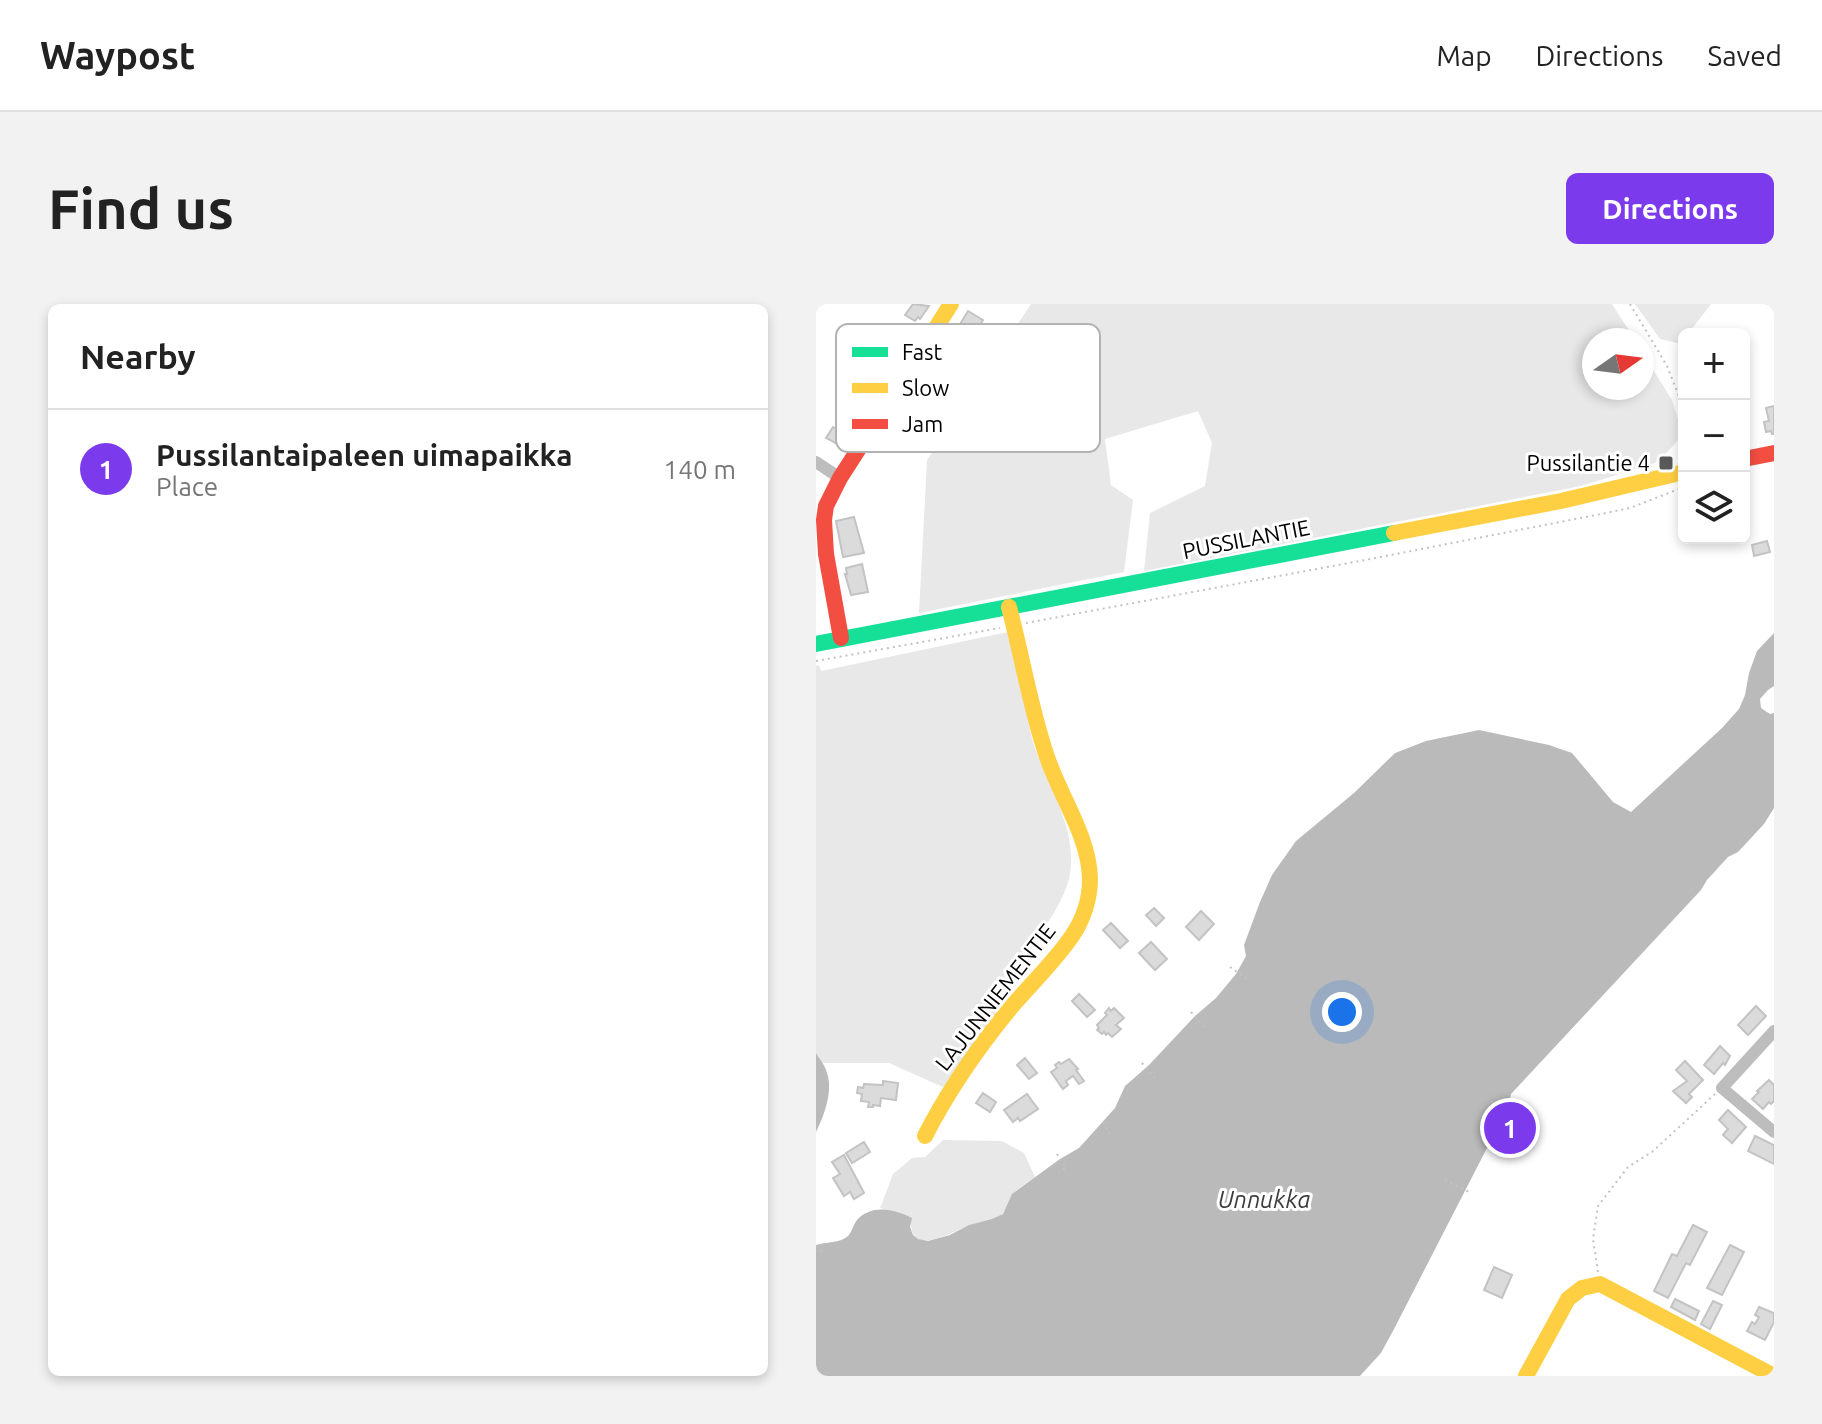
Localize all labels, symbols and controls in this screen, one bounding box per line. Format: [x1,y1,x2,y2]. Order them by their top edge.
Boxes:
text: Waypost [40,34,195,76]
text: Map [1436,40,1492,71]
text: Directions [1536,40,1663,71]
text: Saved [1707,40,1782,71]
button: Directions [1566,173,1774,244]
text: Find us [48,177,234,240]
legend [836,324,1100,452]
north arrow [1582,328,1654,400]
map controls [1678,328,1750,544]
button: + [1678,328,1750,400]
text: Nearby [80,337,195,375]
text: Fast [902,339,943,364]
text: Slow [902,375,949,400]
button: − [1678,400,1750,472]
text: Jam [902,411,943,436]
text: Pussilantaipaleen uimapaikka [156,438,573,472]
place label: Pussilantie 4 [1527,450,1650,475]
marker: Pussilantie 4 [1657,454,1675,472]
text: 1 [99,455,113,484]
text: 140 m [664,455,736,484]
text: Place [156,472,218,501]
button: layers [1678,472,1750,544]
street label: PUSSILANTIE [1180,514,1312,563]
street label: LAJUNNIEMENTIE [930,918,1060,1075]
your location [1322,992,1362,1032]
pin: 1 [1484,1098,1536,1158]
water label: Unnukka [1218,1186,1310,1213]

